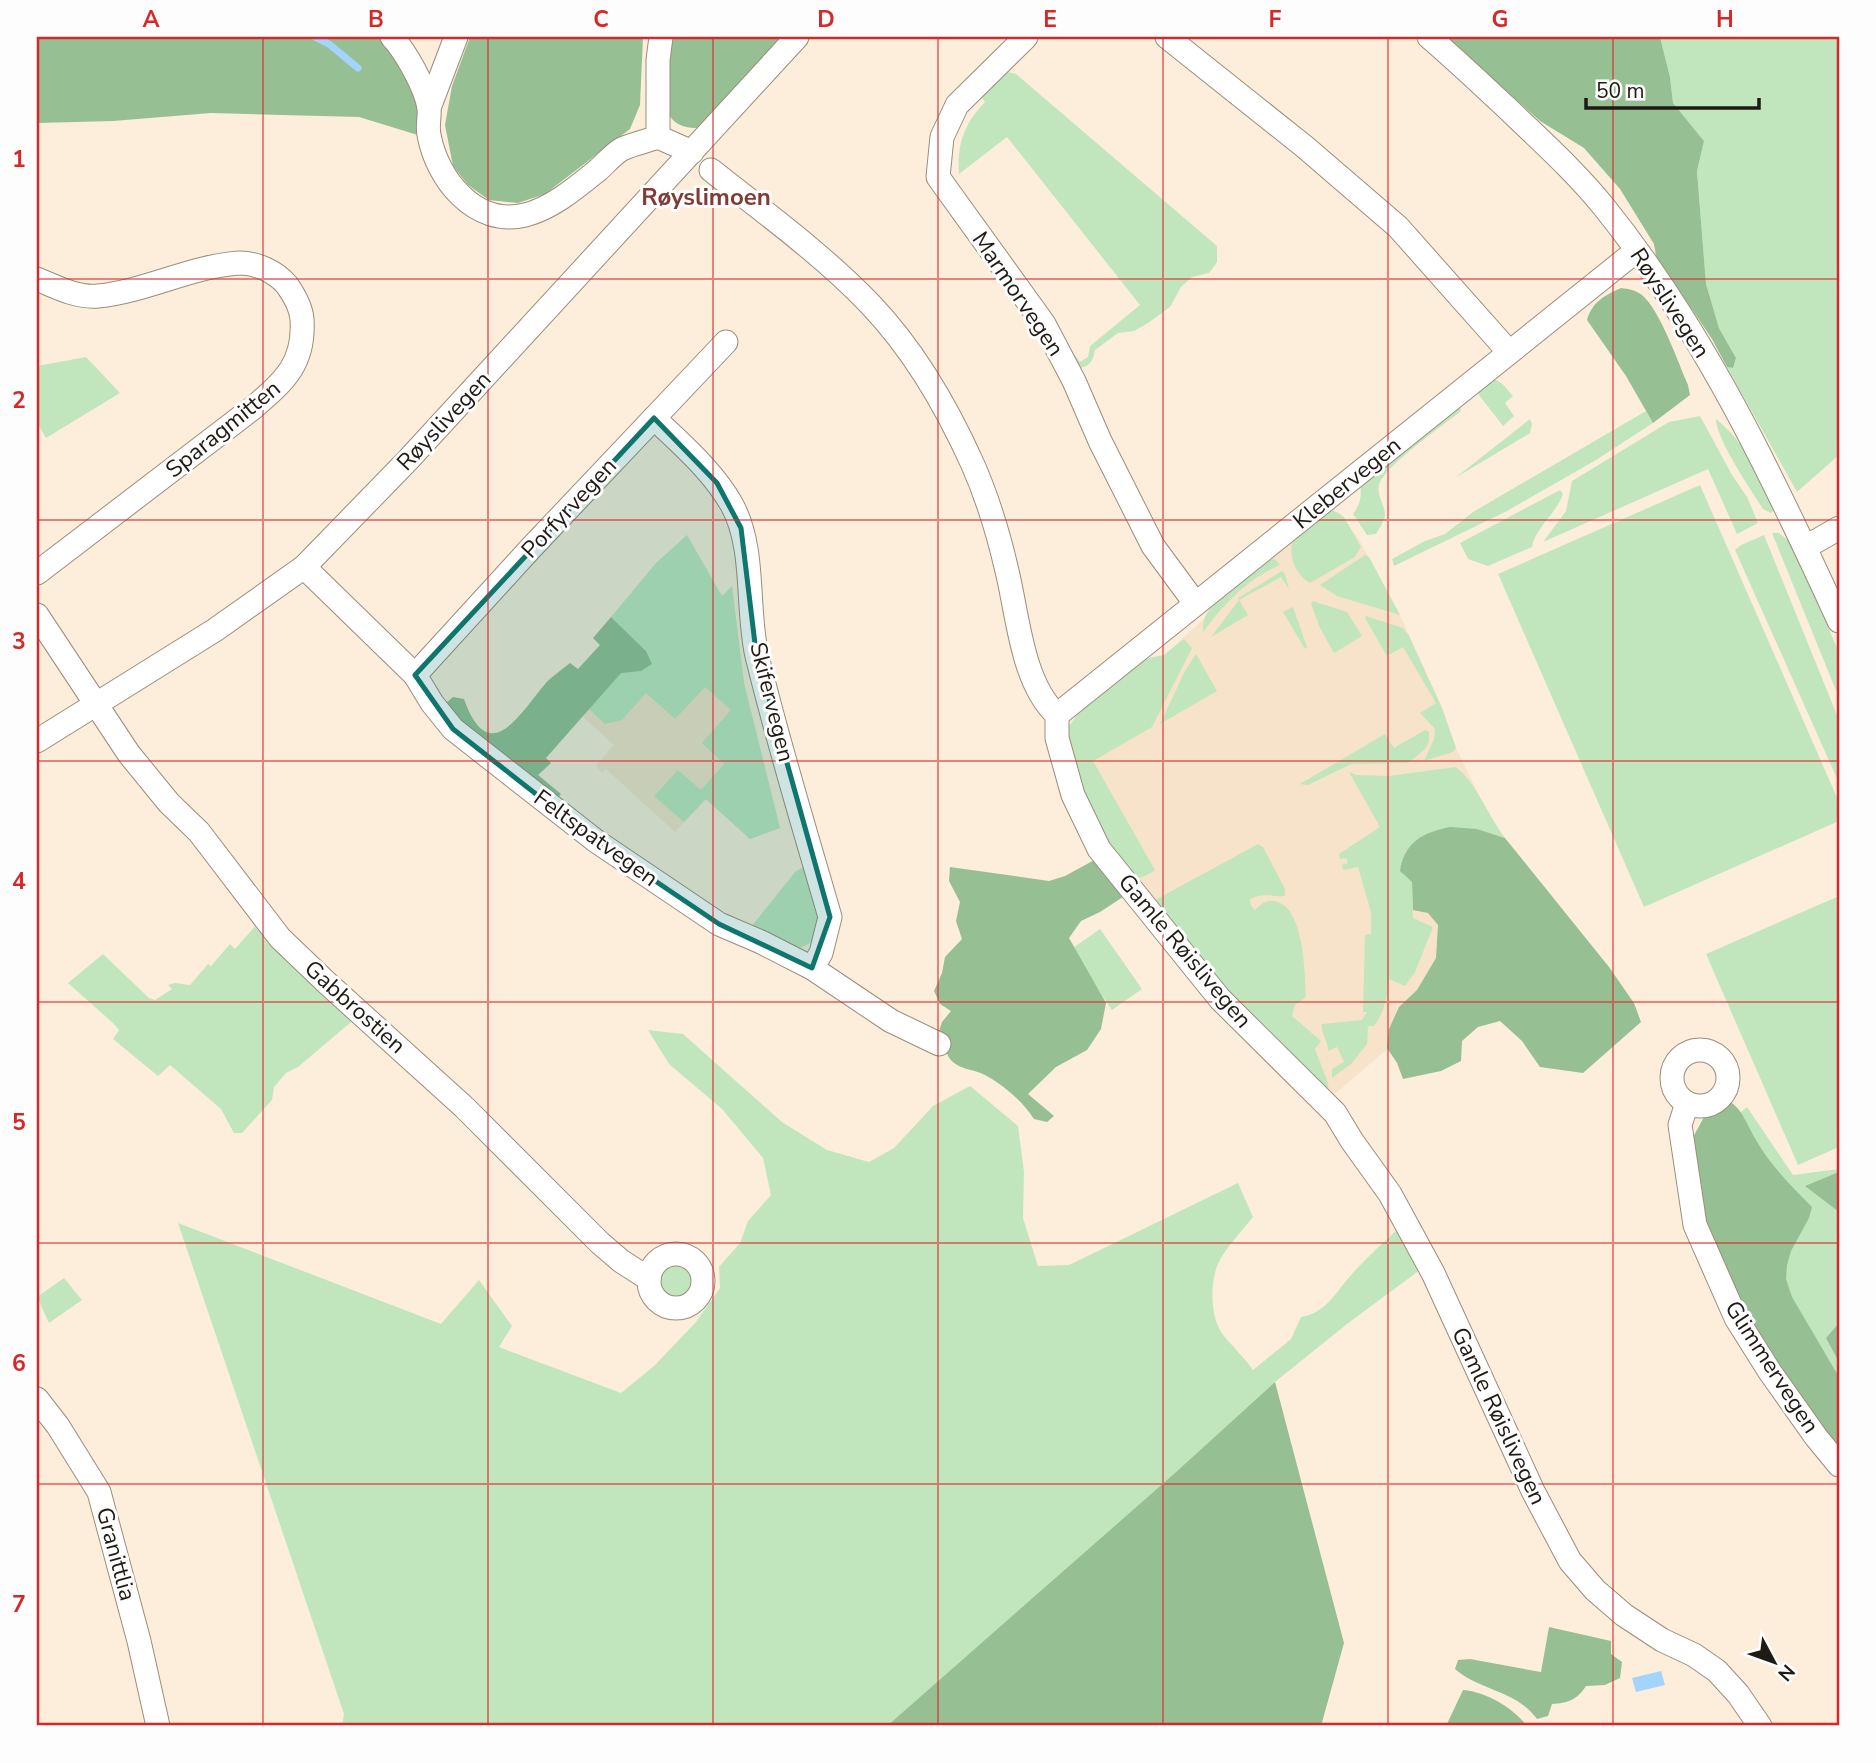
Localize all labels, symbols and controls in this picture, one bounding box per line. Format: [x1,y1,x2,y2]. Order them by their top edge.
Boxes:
text: A [142,4,160,35]
text: B [368,4,384,35]
text: C [593,4,609,35]
text: D [817,4,835,35]
text: E [1043,4,1057,35]
text: F [1269,4,1282,35]
text: G [1492,4,1508,35]
text: H [1716,4,1734,35]
scale bar [1586,66,1759,110]
text: 50 m [1596,77,1645,105]
text: 1 [12,144,26,175]
district label: Røyslimoen [641,181,771,213]
street label: Marmorvegen [965,226,1071,362]
street label: Røyslivegen [1623,242,1717,364]
street label: Røyslivegen [390,365,498,477]
street label: Sparagmitten [159,373,287,485]
text: 2 [12,385,26,416]
street label: Klebervegen [1287,430,1407,536]
street label: Porfyrvegen [514,451,624,565]
text: 3 [12,626,26,657]
street label: Skifervegen [742,639,802,765]
street label: Feltspatvegen [528,782,664,894]
text: 4 [12,866,26,897]
street label: Gamle Røislivegen [1111,867,1259,1035]
street label: Gabbrostien [298,953,412,1061]
text: 5 [12,1107,26,1138]
street label: Glimmervegen [1718,1295,1826,1439]
street label: Gamle Røislivegen [1444,1322,1554,1510]
text: 6 [12,1348,26,1379]
street label: Granittlia [89,1504,143,1604]
text: 7 [12,1589,26,1620]
north arrow [1740,1626,1810,1696]
text: N [1772,1659,1801,1686]

